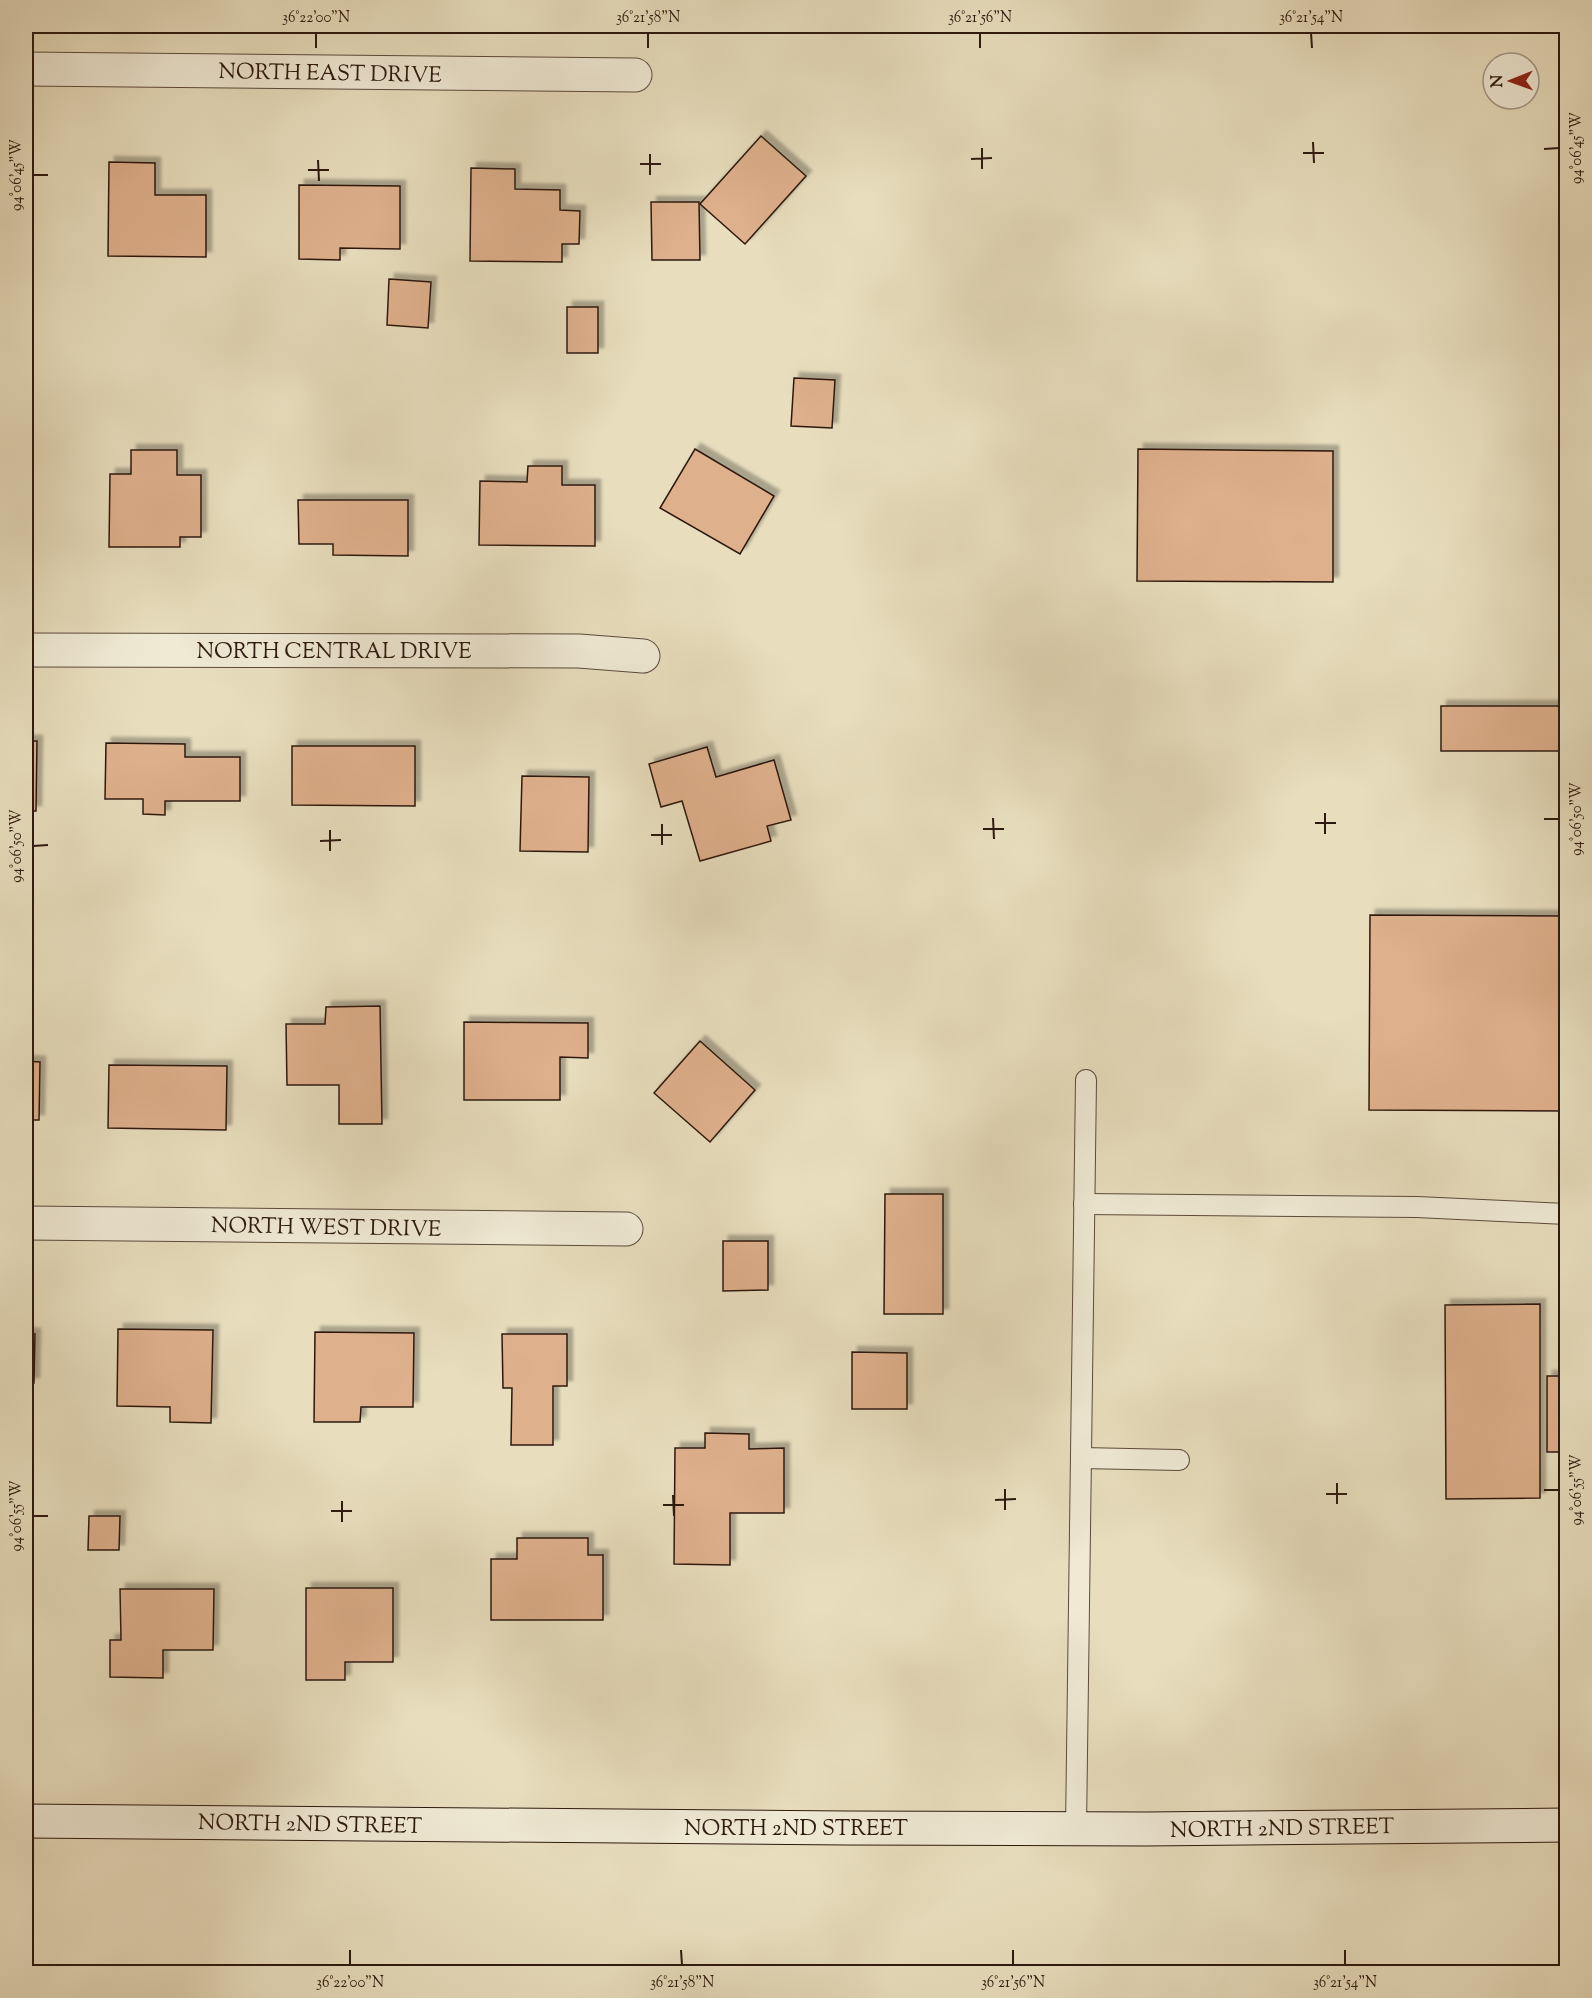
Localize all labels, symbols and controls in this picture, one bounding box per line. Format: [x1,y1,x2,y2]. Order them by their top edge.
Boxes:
text: 36°22'00"N [282,8,350,29]
text: 36°21'58"N [616,8,680,29]
text: 36°21'56"N [948,8,1012,29]
text: 36°21'54"N [1279,8,1343,29]
north arrow [1481,51,1541,111]
street label: NORTH EAST DRIVE [218,57,442,93]
text: N [1487,74,1510,88]
text: 94°06'45"W [1567,112,1588,184]
text: 94°06'45"W [7,139,28,211]
street label: NORTH CENTRAL DRIVE [197,637,471,669]
text: 94°06'50"W [1567,782,1588,856]
text: 94°06'50"W [7,809,28,883]
street label: NORTH WEST DRIVE [211,1211,441,1247]
text: 94°06'55"W [1567,1454,1588,1526]
text: 94°06'55"W [7,1480,28,1552]
street label: NORTH 2ND STREET [198,1808,423,1844]
street label: NORTH 2ND STREET [1170,1812,1395,1848]
street label: NORTH 2ND STREET [684,1814,909,1846]
text: 36°22'00"N [316,1973,384,1994]
text: 36°21'58"N [650,1973,714,1994]
text: 36°21'56"N [981,1973,1045,1994]
text: 36°21'54"N [1313,1973,1377,1994]

